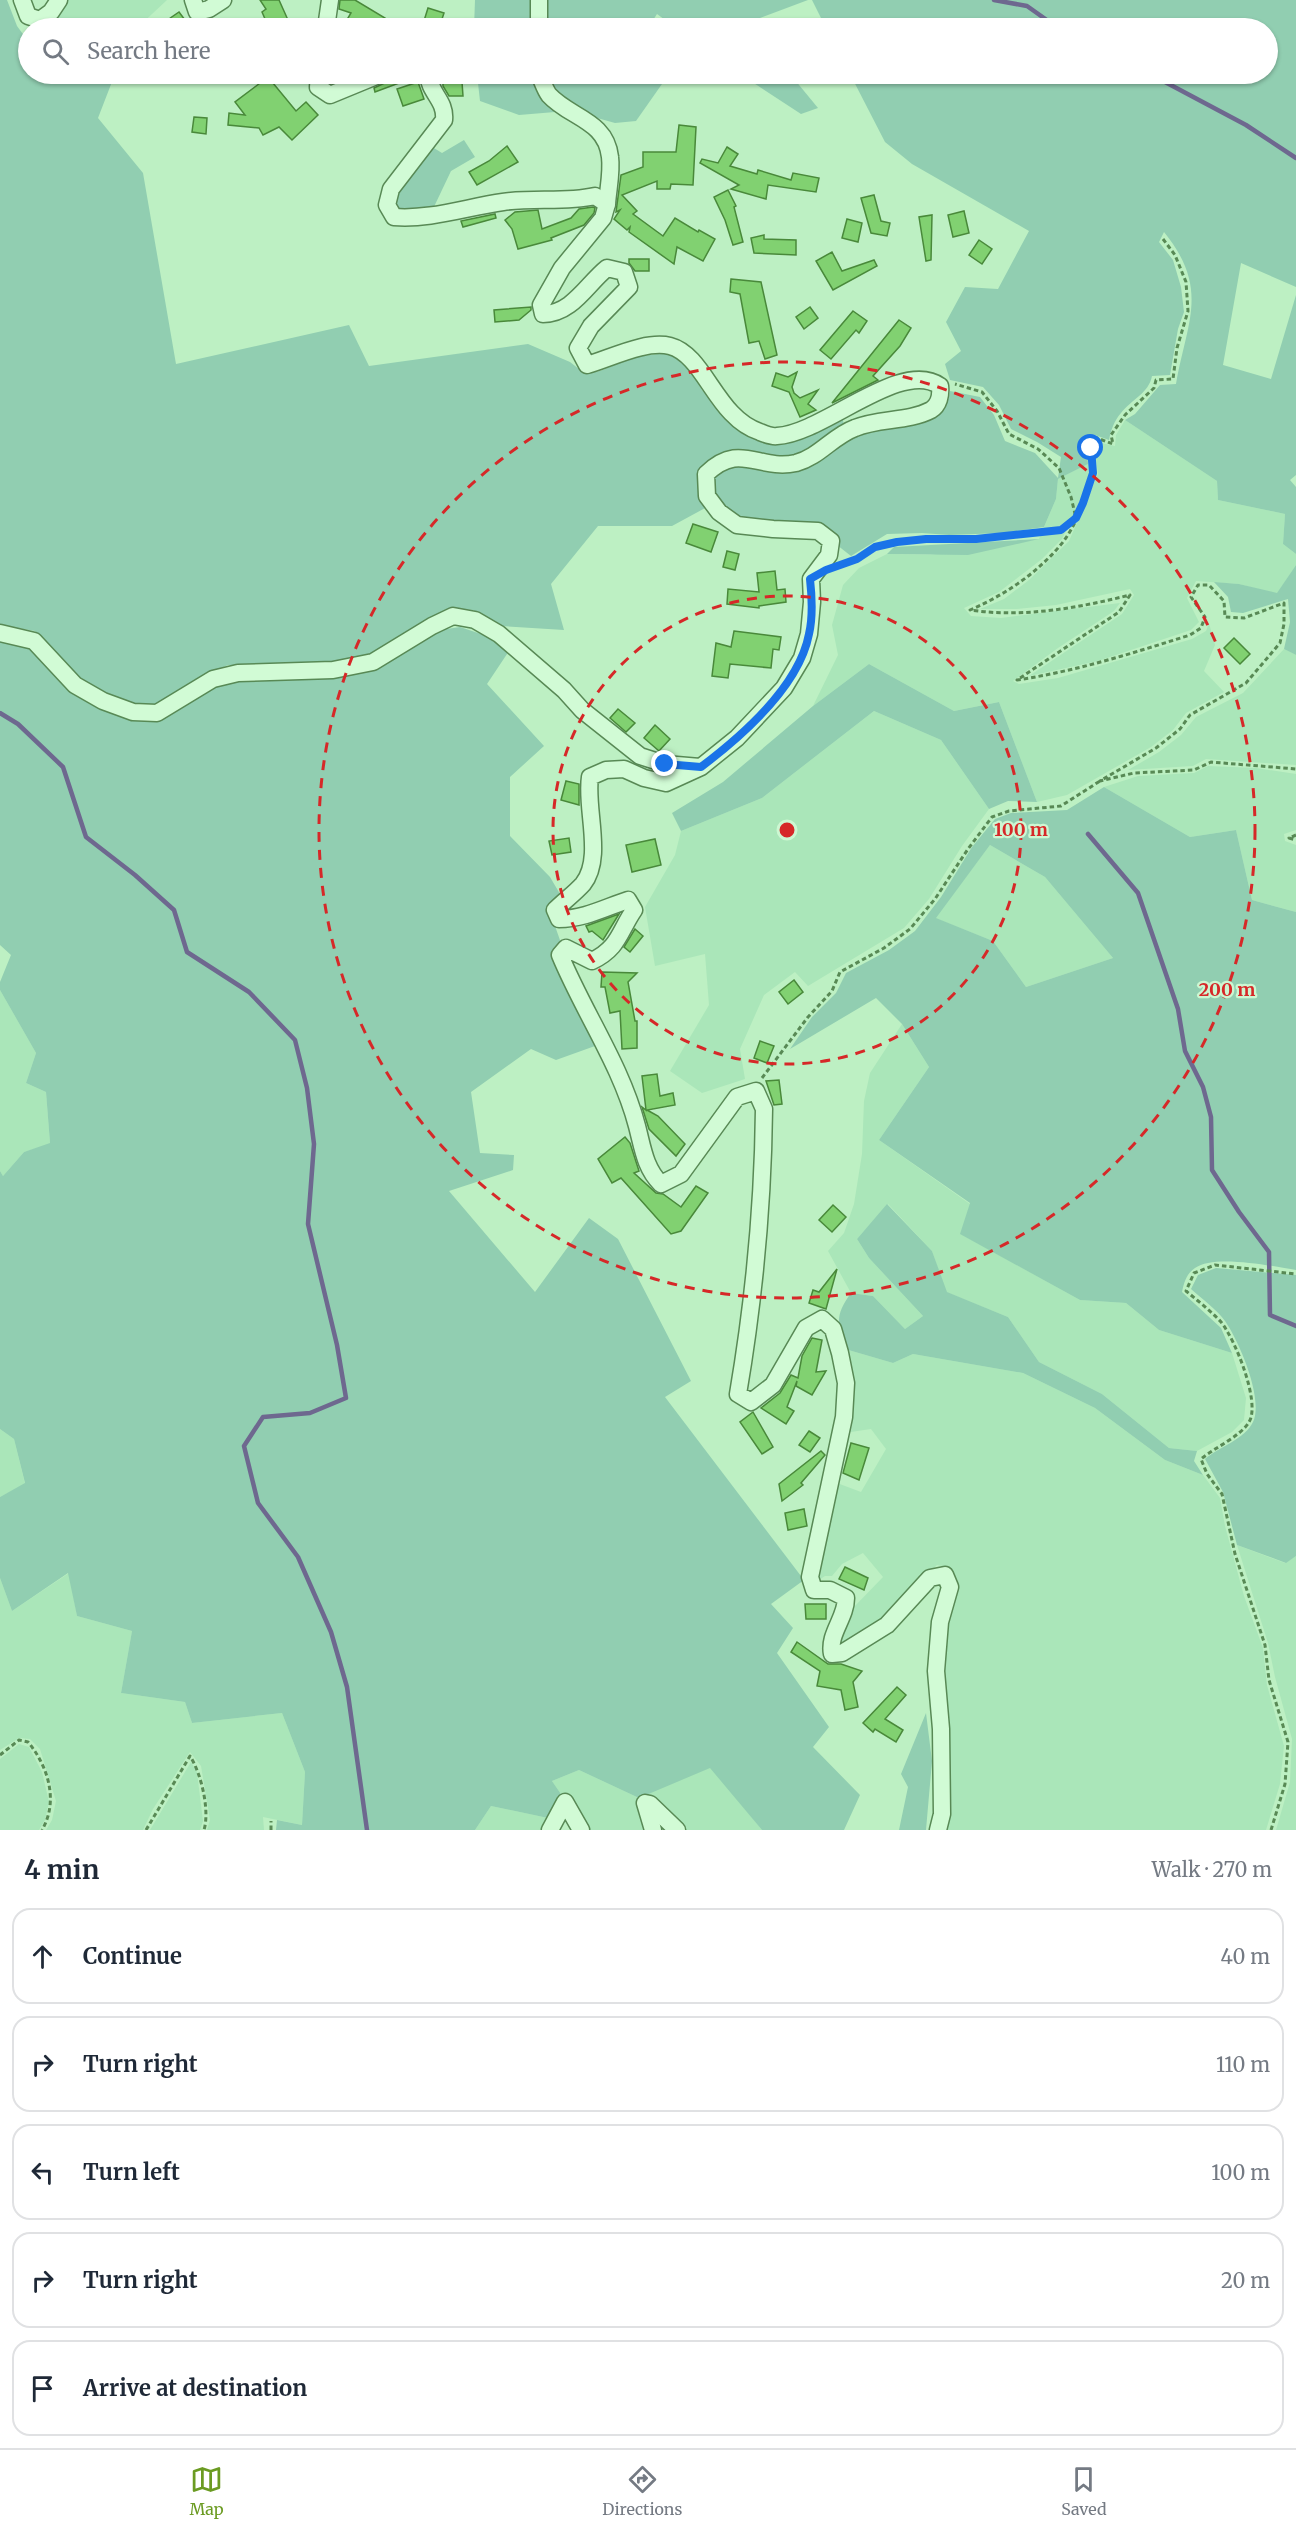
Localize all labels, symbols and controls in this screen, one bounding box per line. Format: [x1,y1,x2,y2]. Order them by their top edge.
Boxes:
search box [18,18,1278,84]
icon: search [39,35,72,68]
text: Search here [87,37,210,65]
route start [1077,434,1103,460]
route end [651,750,677,776]
text: 100 m [994,818,1048,841]
centre of rings [777,820,797,840]
text: 200 m [1199,978,1255,1001]
text: 4 min [24,1853,99,1886]
text: Walk · 270 m [1152,1857,1272,1882]
icon: ahead [26,1940,59,1973]
text: Continue [83,1942,182,1970]
text: 40 m [1220,1944,1270,1969]
icon: right [26,2048,59,2081]
text: Turn right [83,2050,197,2078]
text: 110 m [1216,2052,1270,2077]
icon: left [26,2156,59,2189]
text: Turn left [83,2158,180,2186]
text: 100 m [1211,2160,1270,2185]
icon: right [26,2264,59,2297]
text: Turn right [83,2266,197,2294]
text: 20 m [1221,2268,1270,2293]
icon: arrive [26,2372,59,2405]
text: Arrive at destination [83,2374,307,2402]
tab: Map [189,2463,224,2519]
tab: Directions [602,2463,682,2519]
tab: Saved [1061,2463,1107,2519]

